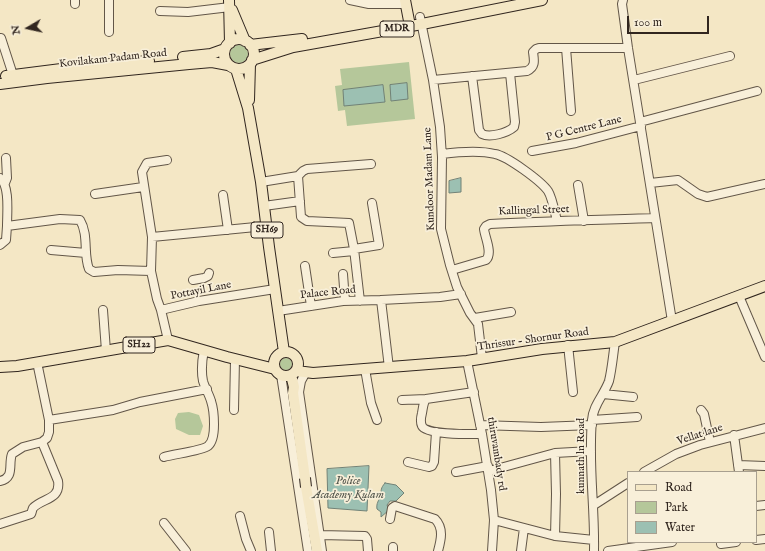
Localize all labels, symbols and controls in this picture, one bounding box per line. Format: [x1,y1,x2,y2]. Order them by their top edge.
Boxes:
north arrow [8,8,48,48]
scale bar [629,8,711,34]
text: 100 m [634,15,662,30]
road number: MDR [380,21,414,37]
text: N [8,24,24,36]
street label: Kovilakam Padam Road [58,47,168,71]
street label: P G Centre Lane [545,113,623,145]
street label: Kundoor Madam Lane [422,127,438,231]
street label: Kallingal Street [498,203,570,219]
road number: SH69 [251,222,283,238]
street label: Pottayil Lane [170,279,232,303]
street label: Palace Road [300,284,356,302]
street label: Thrissur - Shornur Road [476,326,590,354]
road number: SH22 [123,337,155,353]
street label: thiruvambady rd [484,416,508,492]
street label: kunnath ln Road [575,418,589,494]
street label: Vellat lane [675,421,725,449]
legend [627,471,757,543]
water label: Police Academy Kulam [312,475,384,503]
text: Road [665,480,692,495]
text: Park [665,500,688,515]
text: Water [665,520,695,535]

